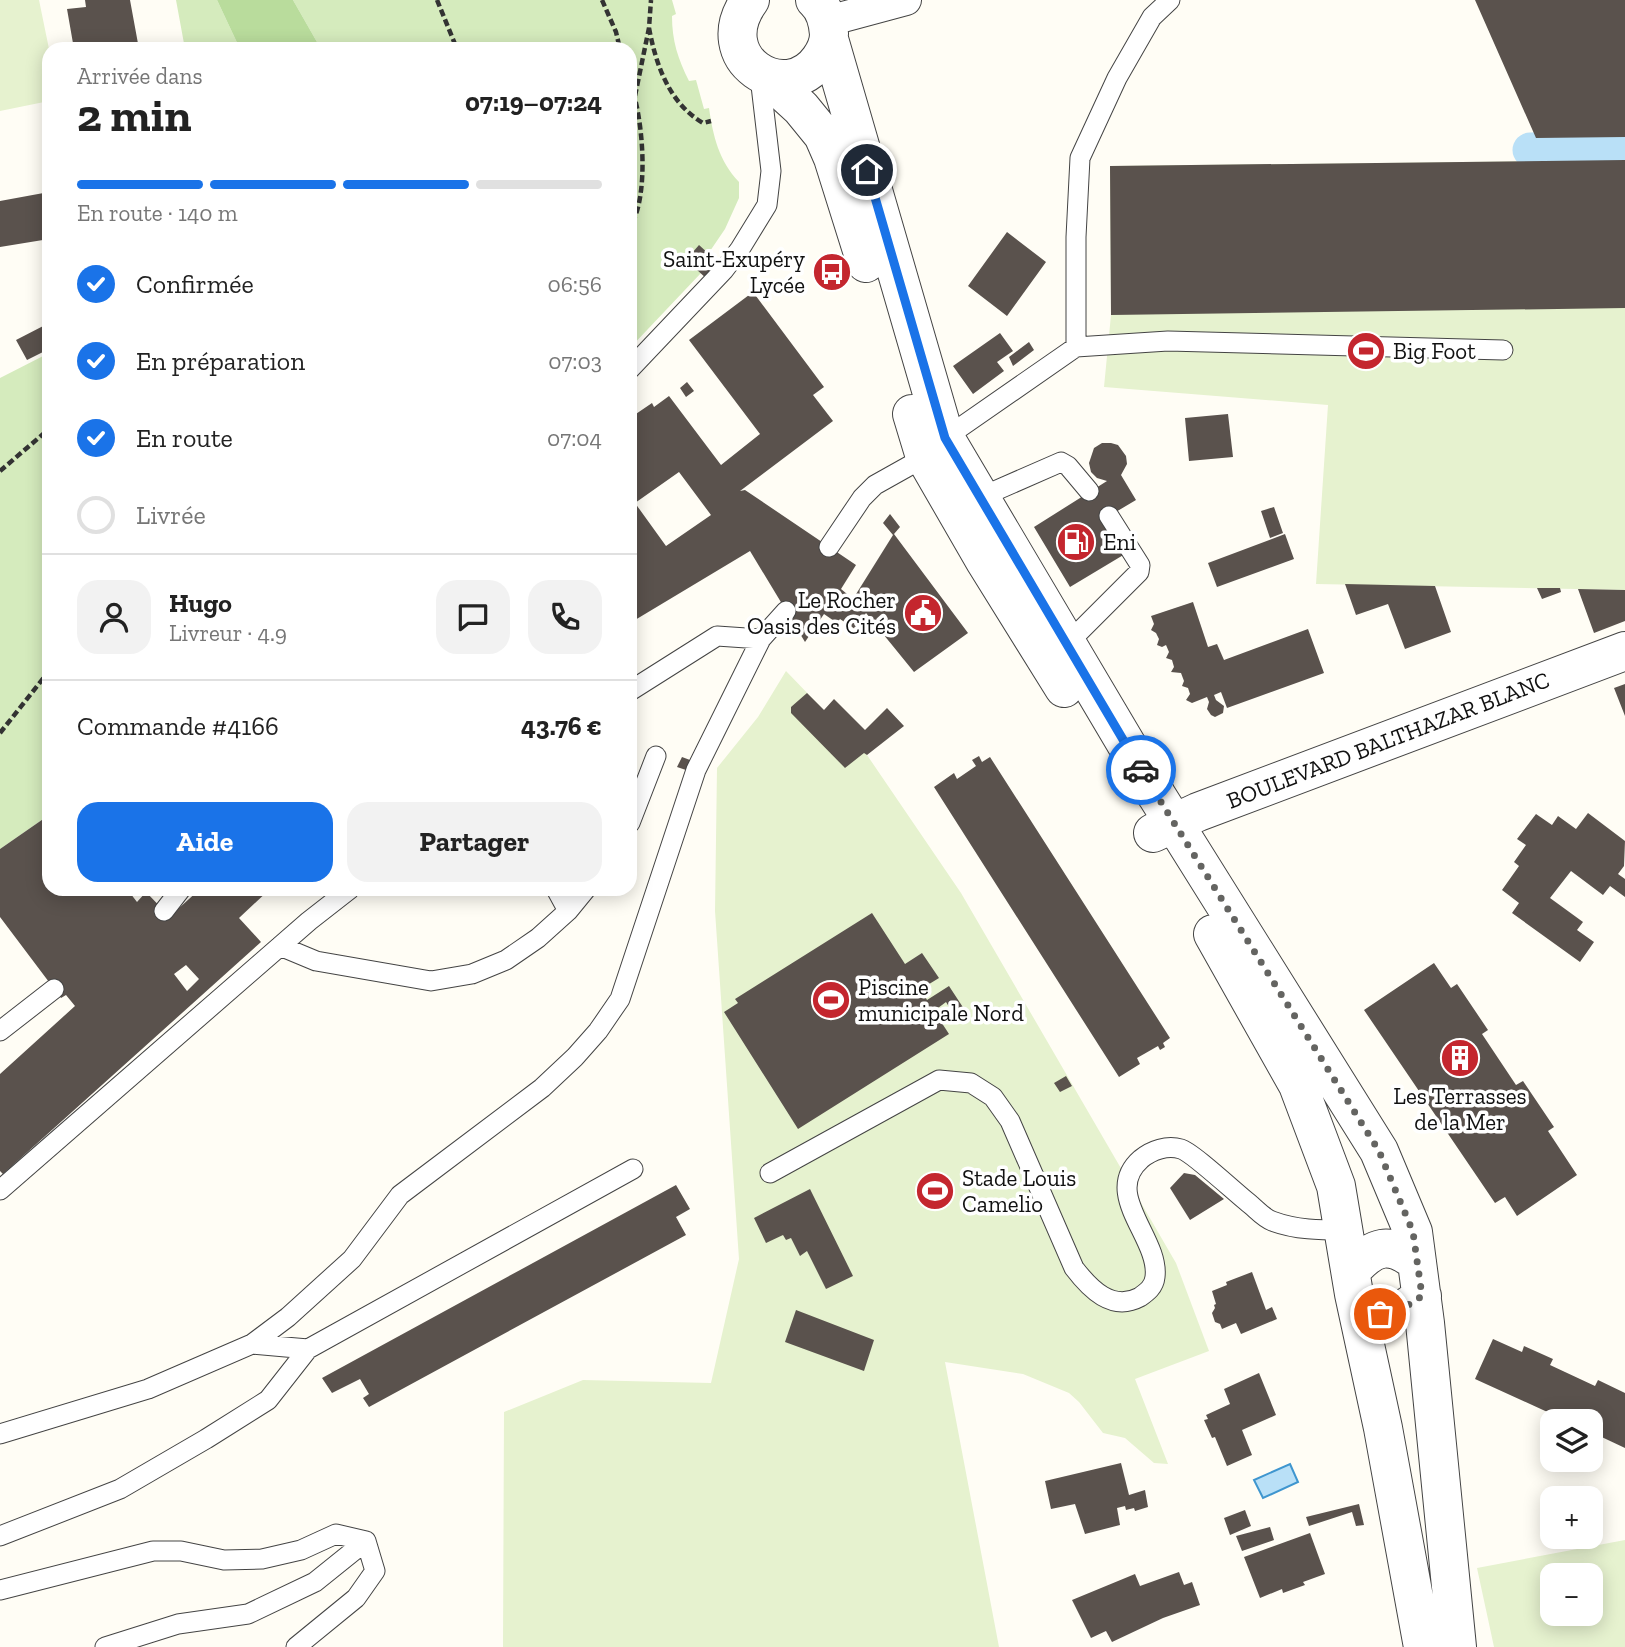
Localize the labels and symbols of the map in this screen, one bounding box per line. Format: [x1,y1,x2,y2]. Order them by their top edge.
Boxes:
pin [837,140,897,200]
place label: Saint-Exupéry Lycée [663,245,805,299]
bus stop icon: Saint-Exupéry Lycée [811,251,853,293]
sports icon: Big Foot [1345,330,1387,372]
place label: Big Foot [1393,337,1476,365]
fuel station icon: Eni [1055,521,1097,563]
place label: Eni [1103,528,1136,556]
place label: Le Rocher Oasis des Cités [747,586,896,640]
public building icon: Le Rocher Oasis des Cités [902,592,944,634]
street label: BOULEVARD BALTHAZAR BLANC [1223,665,1553,815]
courier [1106,735,1176,805]
place label: Piscine municipale Nord [858,973,1024,1027]
sports icon: Piscine municipale Nord [810,979,852,1021]
building icon: Les Terrasses de la Mer [1439,1037,1481,1079]
place label: Les Terrasses de la Mer [1393,1082,1527,1136]
place label: Stade Louis Camelio [962,1164,1076,1218]
sports icon: Stade Louis Camelio [914,1170,956,1212]
pin [1350,1284,1410,1344]

